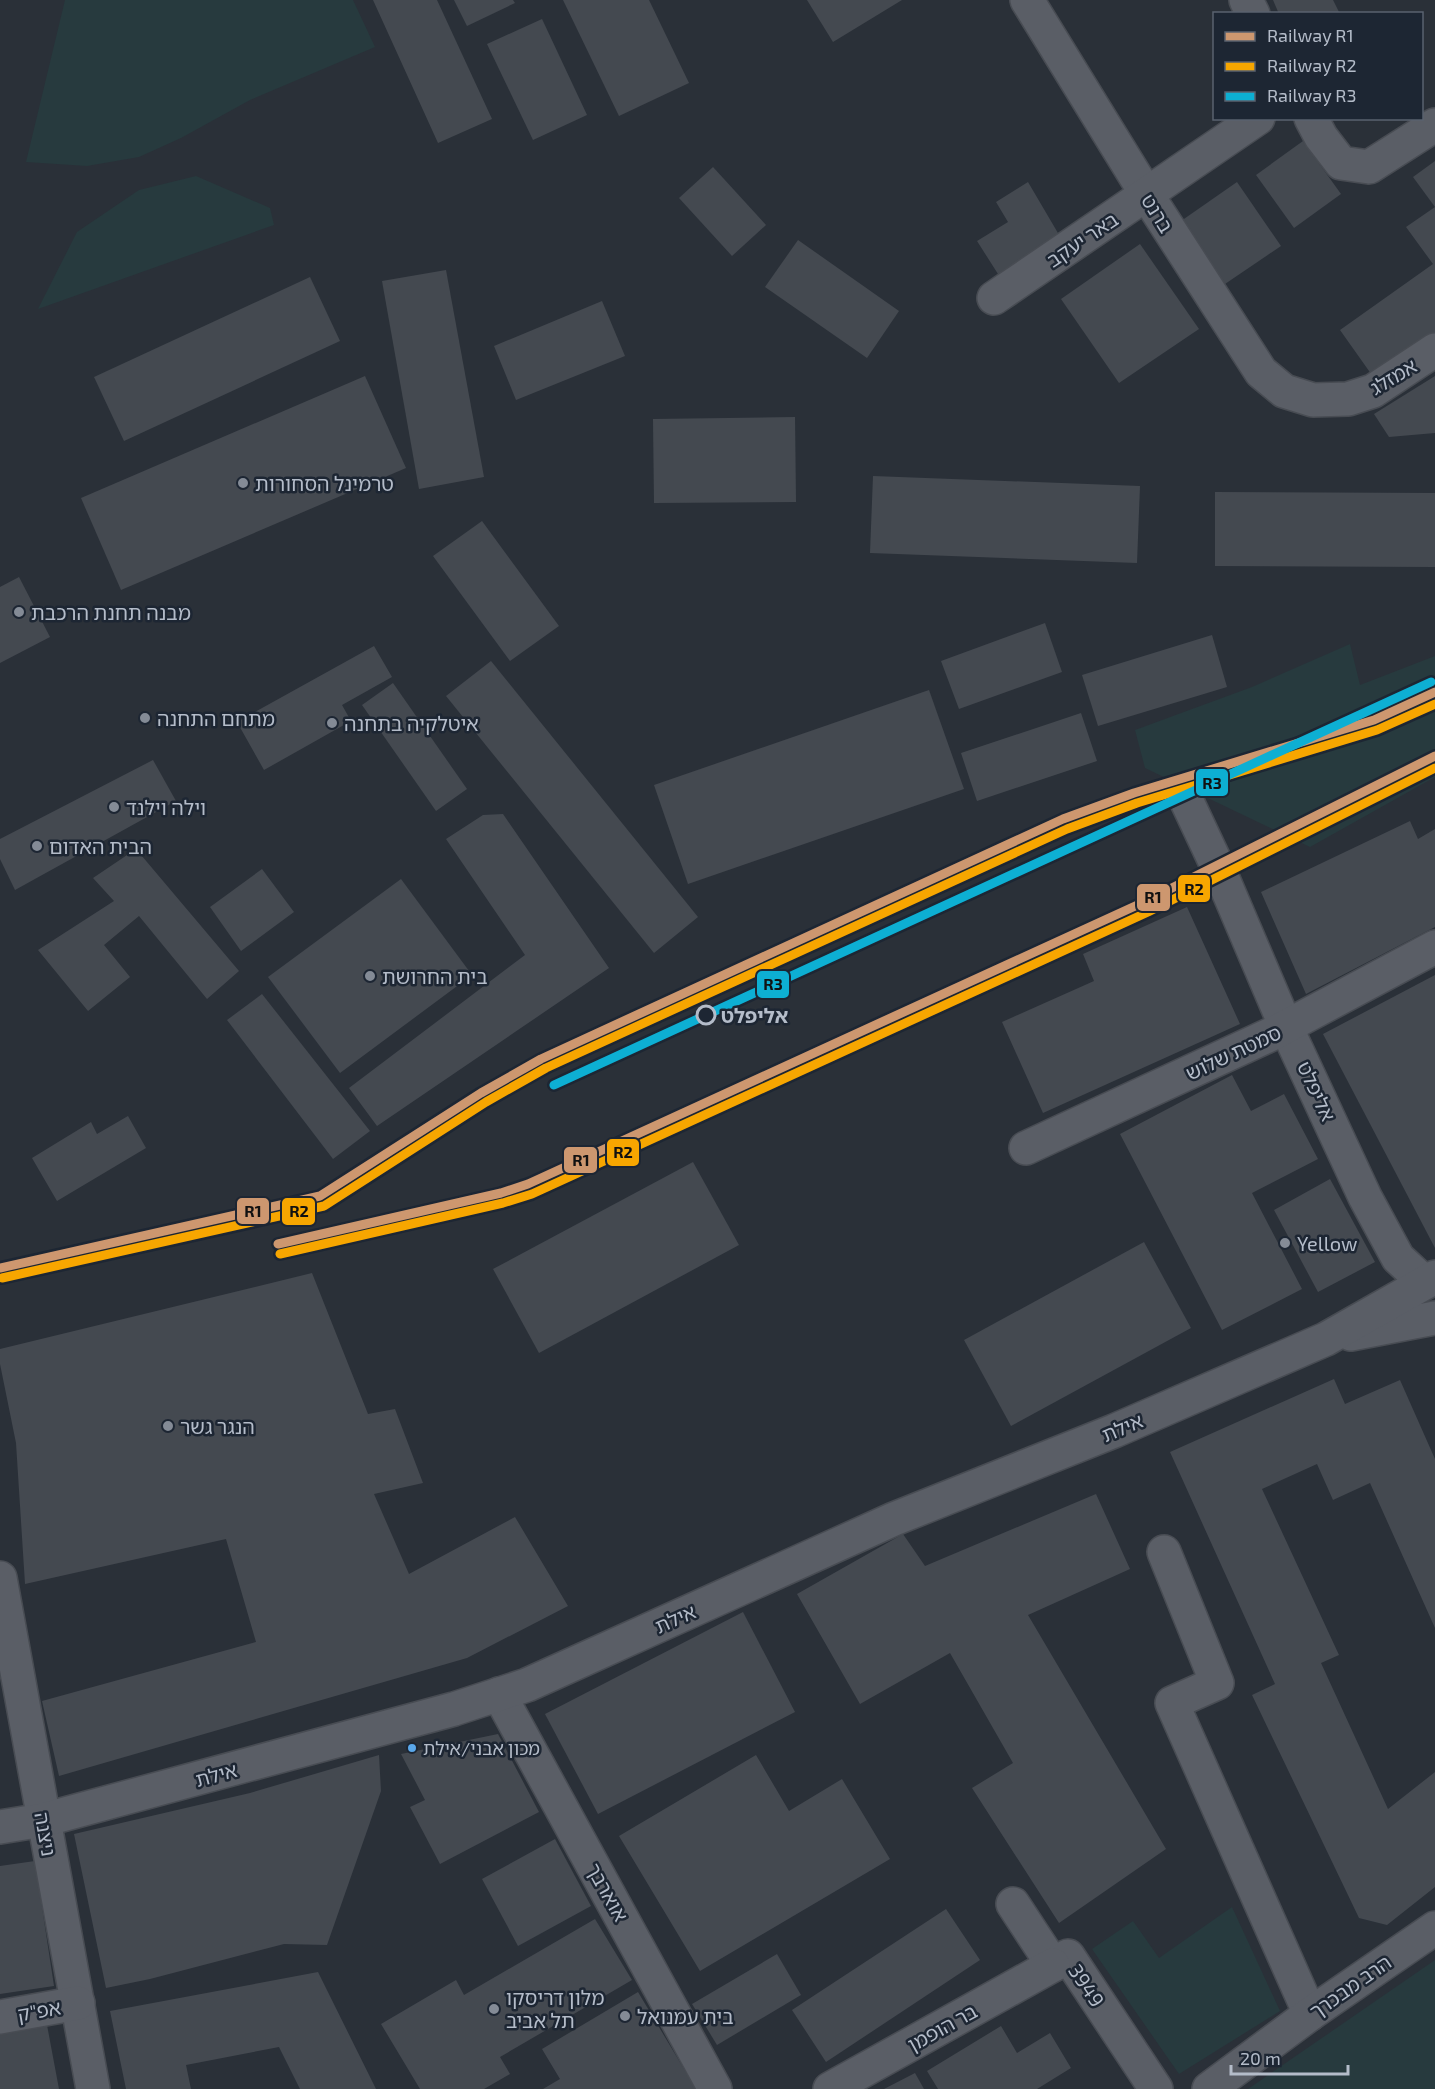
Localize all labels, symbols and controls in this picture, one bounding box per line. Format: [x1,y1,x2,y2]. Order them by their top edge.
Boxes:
legend [1213,12,1423,120]
text: Railway R1 [1267,24,1354,46]
text: Railway R2 [1267,54,1357,76]
text: Railway R3 [1267,84,1357,106]
street label: ברנט [1137,189,1179,237]
street label: באר יעקב [1042,206,1122,272]
street label: אמזלג [1365,353,1421,399]
place label: טרמינל הסחורות [255,471,394,495]
marker: טרמינל הסחורות [236,476,250,490]
place label: מבנה תחנת הרכבת [31,600,191,624]
marker: מבנה תחנת הרכבת [12,605,26,619]
place label: מתחם התחנה [157,706,275,730]
marker: מתחם התחנה [138,711,152,725]
place label: איטלקיה בתחנה [344,711,479,735]
marker: איטלקיה בתחנה [325,716,339,730]
line badge: R3 [1195,768,1229,797]
text: R3 [1202,773,1222,792]
place label: וילה וילנד [126,795,206,819]
marker: וילה וילנד [107,800,121,814]
place label: הבית האדום [49,834,152,858]
marker: הבית האדום [30,839,44,853]
line badge: R2 [1177,874,1211,903]
text: R2 [1184,879,1204,898]
line badge: R1 [1136,883,1171,912]
text: R1 [1144,887,1162,906]
place label: בית החרושת [382,964,488,988]
marker: בית החרושת [363,969,377,983]
line badge: R3 [756,970,790,999]
text: R3 [763,974,783,993]
place label: אליפלט [721,1003,788,1027]
marker: אליפלט [696,1005,716,1025]
street label: סמטת שלוש [1181,1019,1285,1085]
street label: אליפלט [1293,1057,1341,1125]
line badge: R2 [606,1138,640,1167]
text: R2 [613,1142,633,1161]
line badge: R1 [563,1146,598,1174]
text: R1 [572,1150,590,1169]
line badge: R1 [236,1197,270,1225]
line badge: R2 [281,1197,316,1226]
text: R1 [244,1201,262,1220]
text: R2 [289,1201,309,1220]
place label: Yellow [1297,1231,1357,1255]
marker: Yellow [1278,1236,1292,1250]
street label: אילת [1098,1408,1146,1446]
place label: הנגר גשר [180,1414,255,1438]
marker: הנגר גשר [161,1419,175,1433]
street label: אילת [651,1598,699,1638]
place label: מכון אבני/אילת [423,1737,540,1759]
marker: מכון אבני/אילת [406,1742,418,1754]
street label: אילת [193,1757,239,1791]
street label: ניצנה [30,1810,62,1858]
street label: אוארבך [582,1859,634,1925]
street label: הרב מבכרך [1305,1949,1395,2023]
street label: 3949 [1064,1959,1110,2011]
place label: מלון דריסקו תל אביב [506,1985,604,2032]
street label: אפ"ק [15,1994,63,2026]
street label: בר הופמן [903,1998,981,2056]
marker: מלון דריסקו תל אביב [487,2002,501,2016]
place label: בית עמנואל [637,2004,734,2028]
marker: בית עמנואל [618,2009,632,2023]
scale bar [1231,2038,1348,2076]
text: 20 m [1240,2047,1281,2069]

